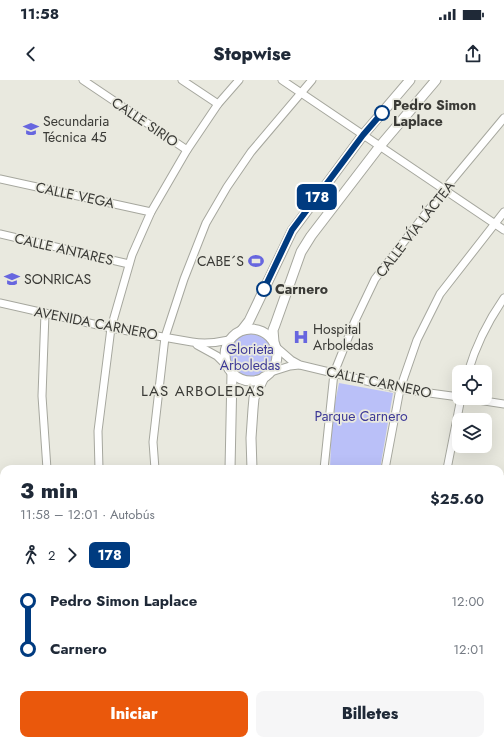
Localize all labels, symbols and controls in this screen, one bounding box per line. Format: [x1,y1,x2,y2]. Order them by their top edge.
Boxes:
text: 11:58 [20,3,59,25]
text: Stopwise [213,41,291,67]
icon: back [20,43,42,65]
icon: share [462,43,484,65]
street label: CALLE SIRIO [108,92,182,152]
place label: Pedro Simon Laplace [393,95,476,131]
marker: Pedro Simon Laplace [374,105,390,121]
place label: Secundaria Técnica 45 [43,111,109,147]
school or university icon: Secundaria Técnica 45 [22,120,40,138]
street label: CALLE VÍA LÁCTEA [371,176,459,281]
street label: CALLE VEGA [34,177,117,213]
line badge: 178 [294,184,340,210]
text: 178 [305,187,329,207]
street label: CALLE ANTARES [13,228,116,270]
place label: CABE´S [197,251,244,271]
sports icon: CABE´S [247,252,265,270]
place label: SONRICAS [24,269,91,289]
school or university icon: SONRICAS [3,270,21,288]
place label: Carnero [275,279,328,299]
marker: Carnero [256,281,272,297]
street label: AVENIDA CARNERO [32,301,160,345]
place label: Hospital Arboledas [313,319,374,355]
hospital icon: Hospital Arboledas [292,328,310,346]
park label: Glorieta Arboledas [220,339,281,375]
street label: CALLE CARNERO [325,361,433,403]
map controls [452,365,492,453]
button: locate [452,365,492,405]
district label: LAS ARBOLEDAS [141,380,265,402]
park label: Parque Carnero [314,406,408,426]
button: layers [452,413,492,453]
text: 3 min [20,474,78,506]
text: $25.60 [430,488,484,510]
text: 11:58 – 12:01 · Autobús [20,505,155,524]
icon: walk [20,544,42,566]
icon: forward [61,544,83,566]
text: 178 [97,545,122,565]
text: 2 [48,546,55,565]
text: Pedro Simon Laplace [50,590,197,612]
text: 12:00 [451,592,484,611]
text: Carnero [50,638,107,660]
text: 12:01 [453,640,484,659]
button: Iniciar [20,691,248,737]
button: Billetes [256,691,484,737]

